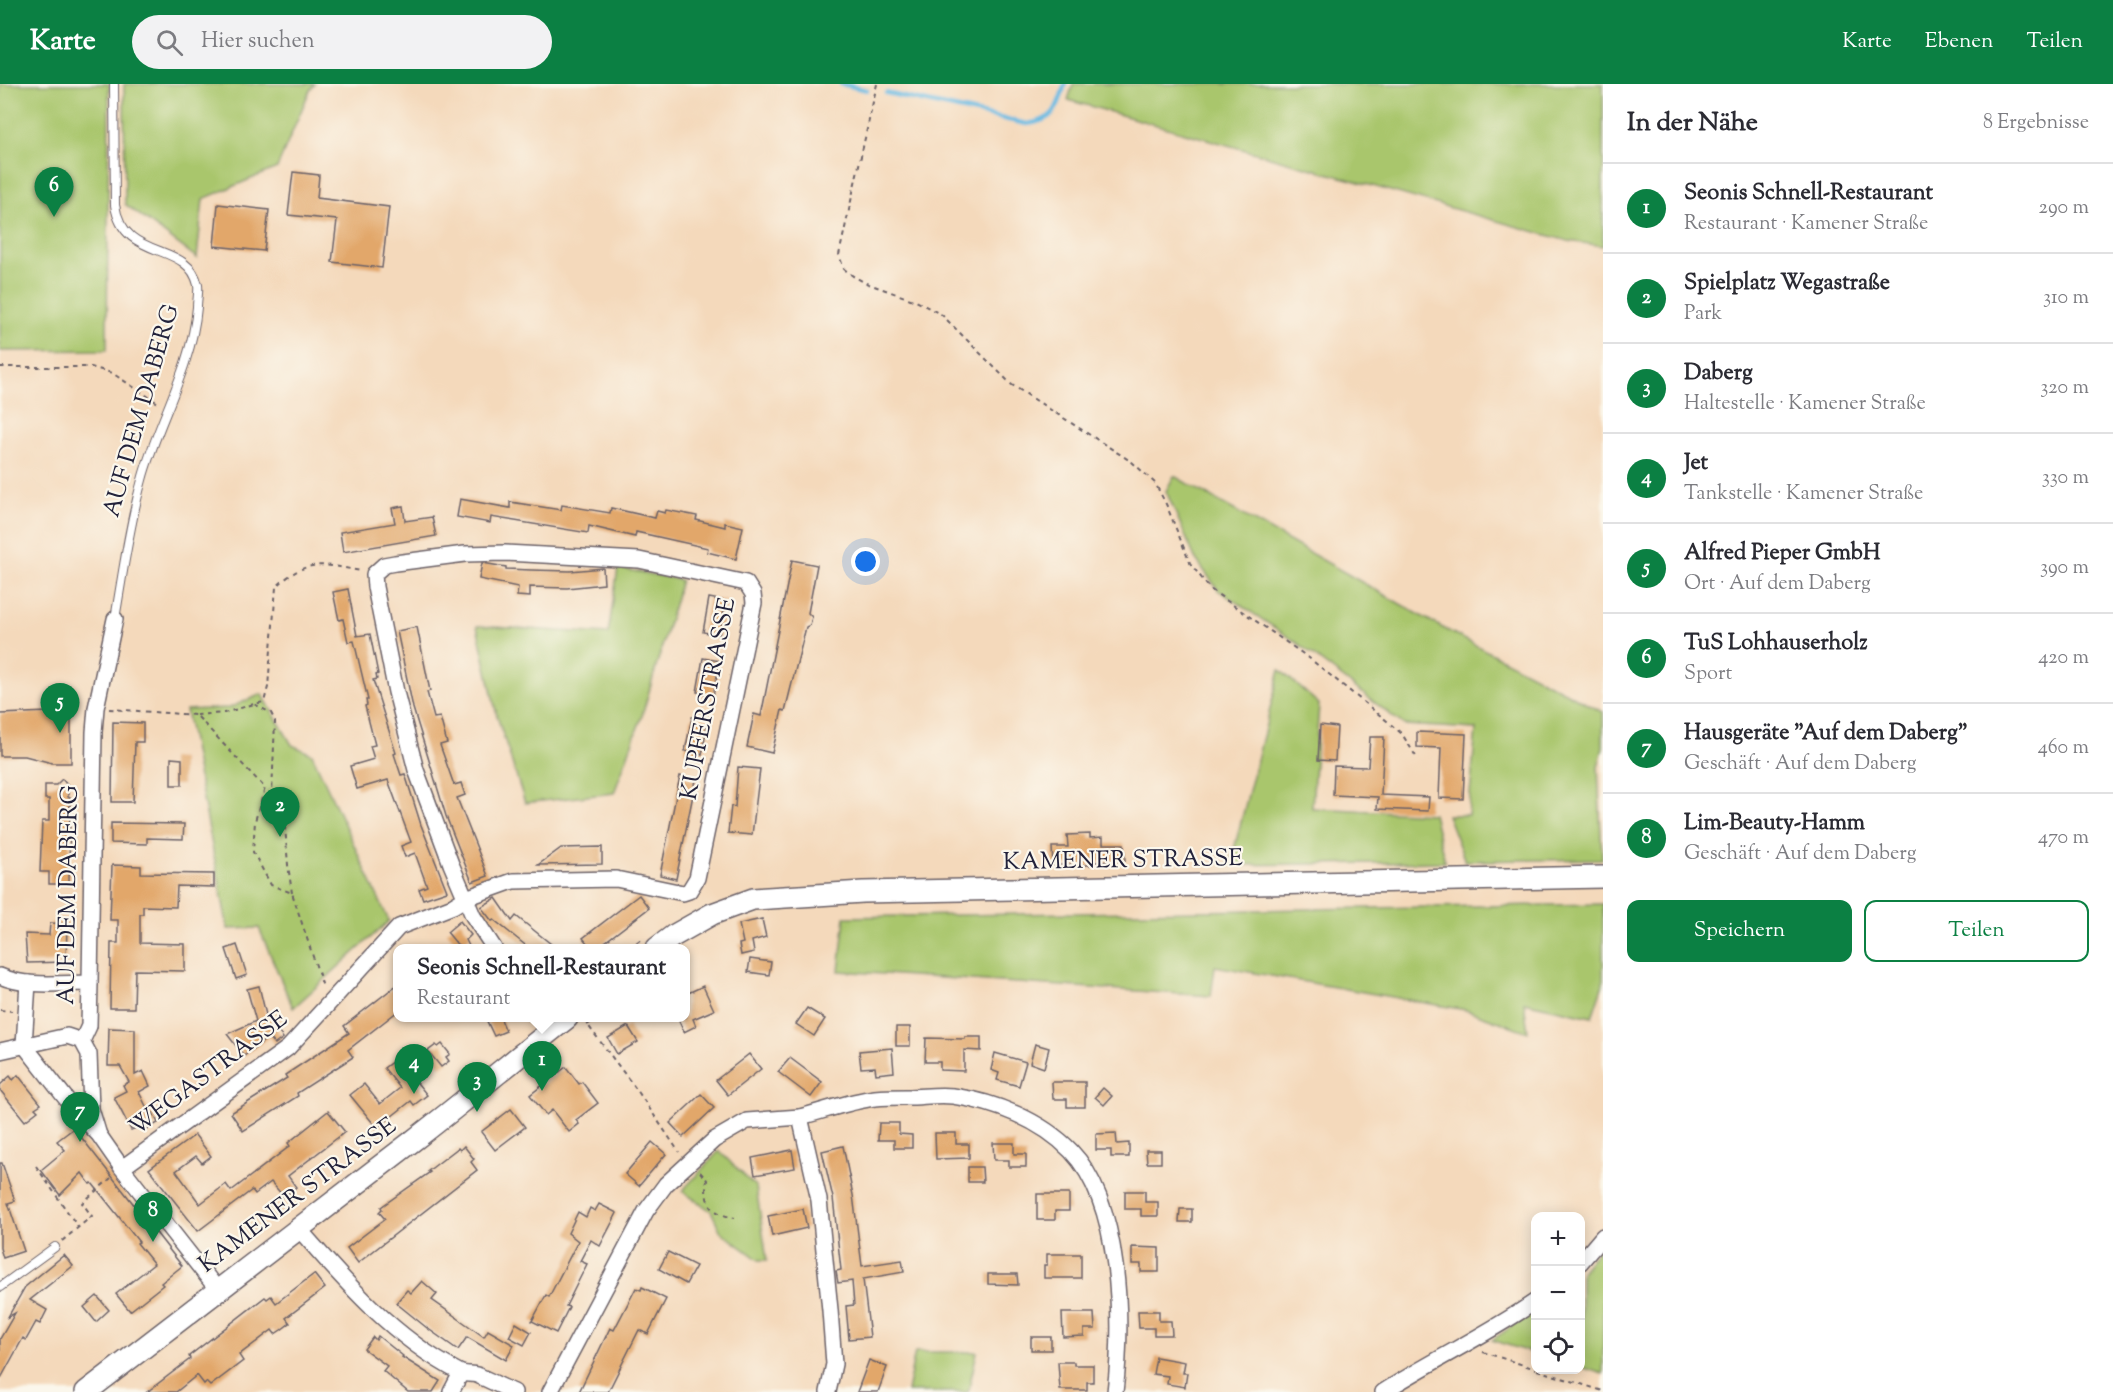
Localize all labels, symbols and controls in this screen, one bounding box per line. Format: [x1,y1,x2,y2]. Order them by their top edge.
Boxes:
search box [132,15,552,69]
text: Karte [30,22,96,62]
icon: search [153,26,186,59]
text: Hier suchen [201,26,315,58]
text: Karte [1842,27,1892,57]
text: Ebenen [1925,27,1993,57]
text: Teilen [2026,27,2083,57]
text: In der Nähe [1627,105,1758,142]
text: 8 Ergebnisse [1983,109,2089,138]
pin: 6 [34,168,74,217]
text: Seonis Schnell-Restaurant [1684,178,1933,210]
text: 1 [1643,194,1650,223]
text: 290 m [2039,194,2089,223]
text: Restaurant · Kamener Straße [1684,210,1928,239]
text: Spielplatz Wegastraße [1684,268,1890,300]
text: 2 [1642,284,1651,313]
text: 310 m [2043,284,2089,313]
text: Park [1684,300,1722,329]
street label: AUF DEM DABERG [95,301,189,521]
text: Daberg [1684,358,1753,390]
text: 3 [1642,374,1651,403]
text: 320 m [2040,374,2089,403]
text: Haltestelle · Kamener Straße [1684,390,1926,419]
text: Jet [1684,448,1708,480]
text: 4 [1641,464,1652,493]
text: 330 m [2042,464,2089,493]
text: Tankstelle · Kamener Straße [1684,480,1923,509]
text: Alfred Pieper GmbH [1684,538,1880,570]
your location [851,547,880,576]
text: 5 [1643,554,1650,583]
text: 390 m [2040,554,2089,583]
text: Ort · Auf dem Daberg [1684,570,1871,599]
street label: KUPFERSTRASSE [673,595,745,803]
text: TuS Lohhauserholz [1684,628,1868,660]
text: 6 [1642,644,1651,673]
text: 420 m [2038,644,2089,673]
text: Sport [1684,660,1732,689]
pin: 5 [40,684,80,733]
text: Hausgeräte "Auf dem Daberg" [1684,718,1968,750]
text: 7 [1641,734,1652,763]
text: 460 m [2038,734,2089,763]
text: Geschäft · Auf dem Daberg [1684,750,1917,779]
street label: AUF DEM DABERG [50,785,88,1005]
pin: 2 [260,788,300,837]
text: Lim-Beauty-Hamm [1684,808,1865,840]
text: 8 [1642,824,1652,853]
text: 470 m [2038,824,2089,853]
text: Geschäft · Auf dem Daberg [1684,840,1917,869]
street label: KAMENER STRASSE [1003,842,1244,880]
button: Speichern [1627,900,1852,962]
button: Teilen [1864,900,2089,962]
popup [393,944,690,1022]
text: Seonis Schnell-Restaurant [417,953,666,985]
text: Restaurant [417,985,510,1014]
street label: WEGASTRASSE [123,1003,296,1145]
pin: 1 [522,1042,562,1091]
pin: 4 [394,1044,434,1094]
pin: 3 [458,1062,496,1112]
pin: 7 [60,1092,100,1142]
street label: KAMENER STRASSE [192,1110,404,1282]
pin: 8 [134,1192,172,1242]
map controls [1531,1212,1585,1374]
button: + [1531,1212,1585,1266]
button: − [1531,1266,1585,1320]
button: locate [1531,1320,1585,1374]

